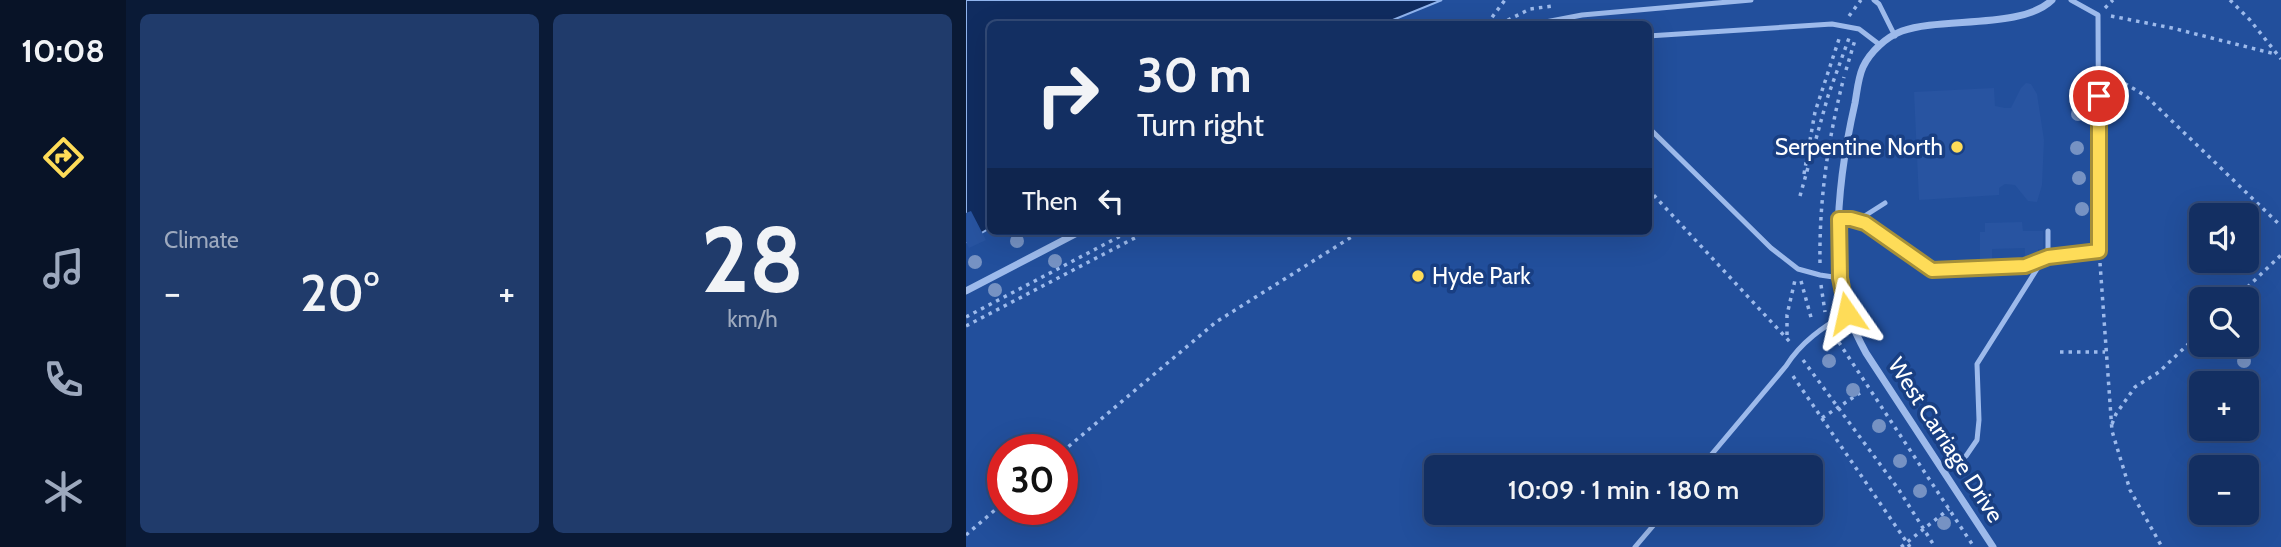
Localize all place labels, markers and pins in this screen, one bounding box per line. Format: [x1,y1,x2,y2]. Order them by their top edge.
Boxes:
pin [2069,66,2129,126]
place label: Serpentine North [1775,133,1943,161]
marker: Serpentine North [1949,139,1965,155]
place label: Hyde Park [1432,262,1531,290]
marker: Hyde Park [1410,268,1426,284]

